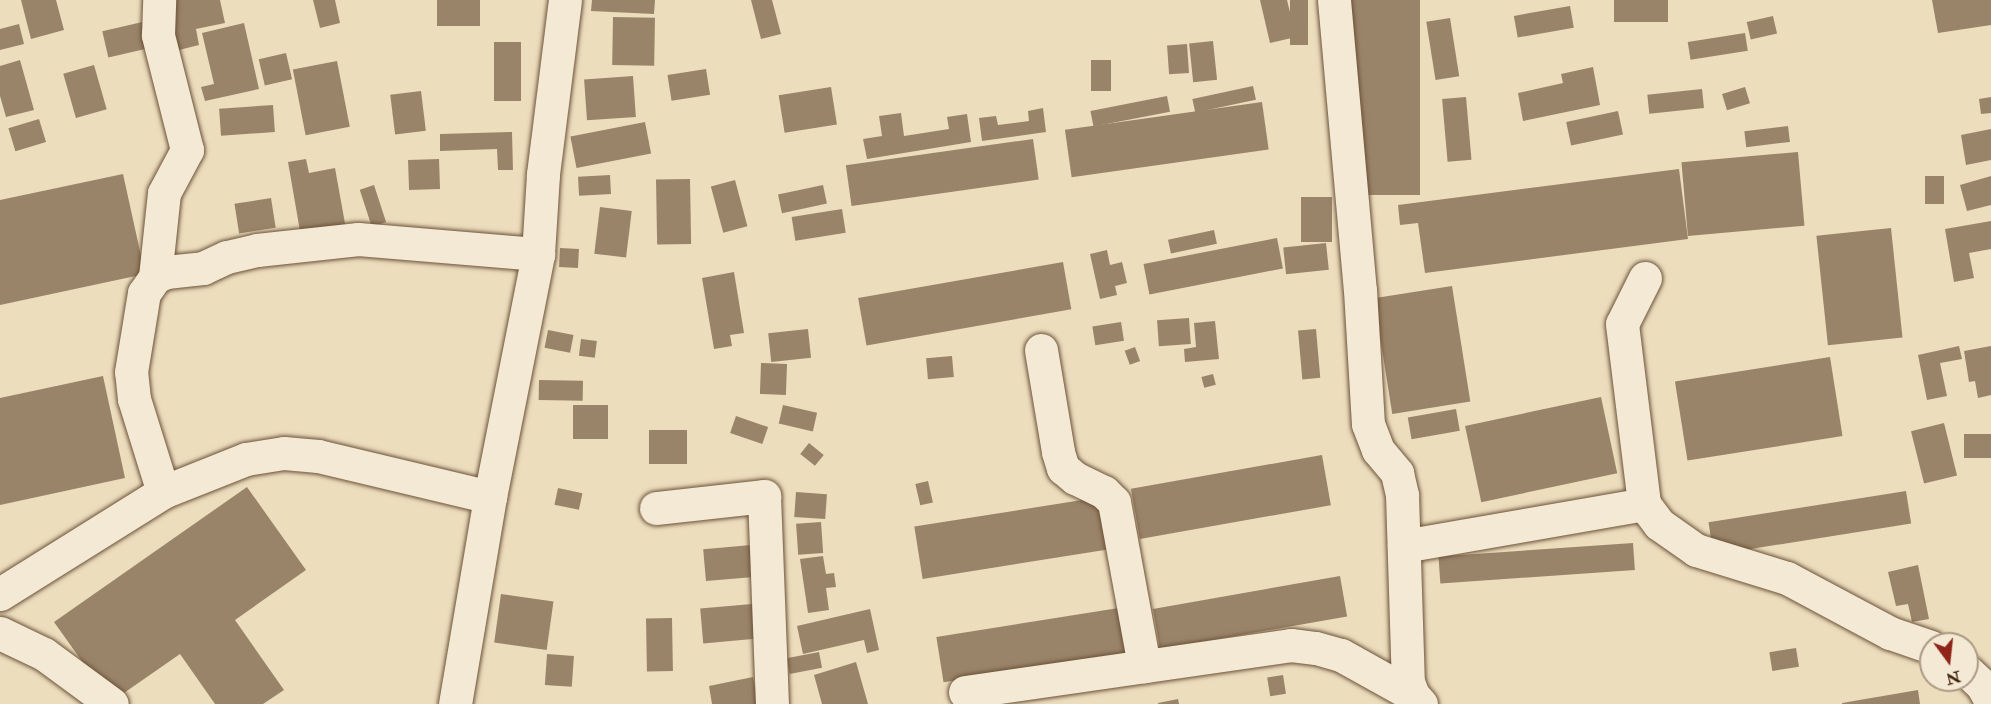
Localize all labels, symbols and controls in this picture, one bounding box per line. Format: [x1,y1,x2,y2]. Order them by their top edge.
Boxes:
north arrow [1919,632,1979,692]
text: N [1944,666,1963,689]

